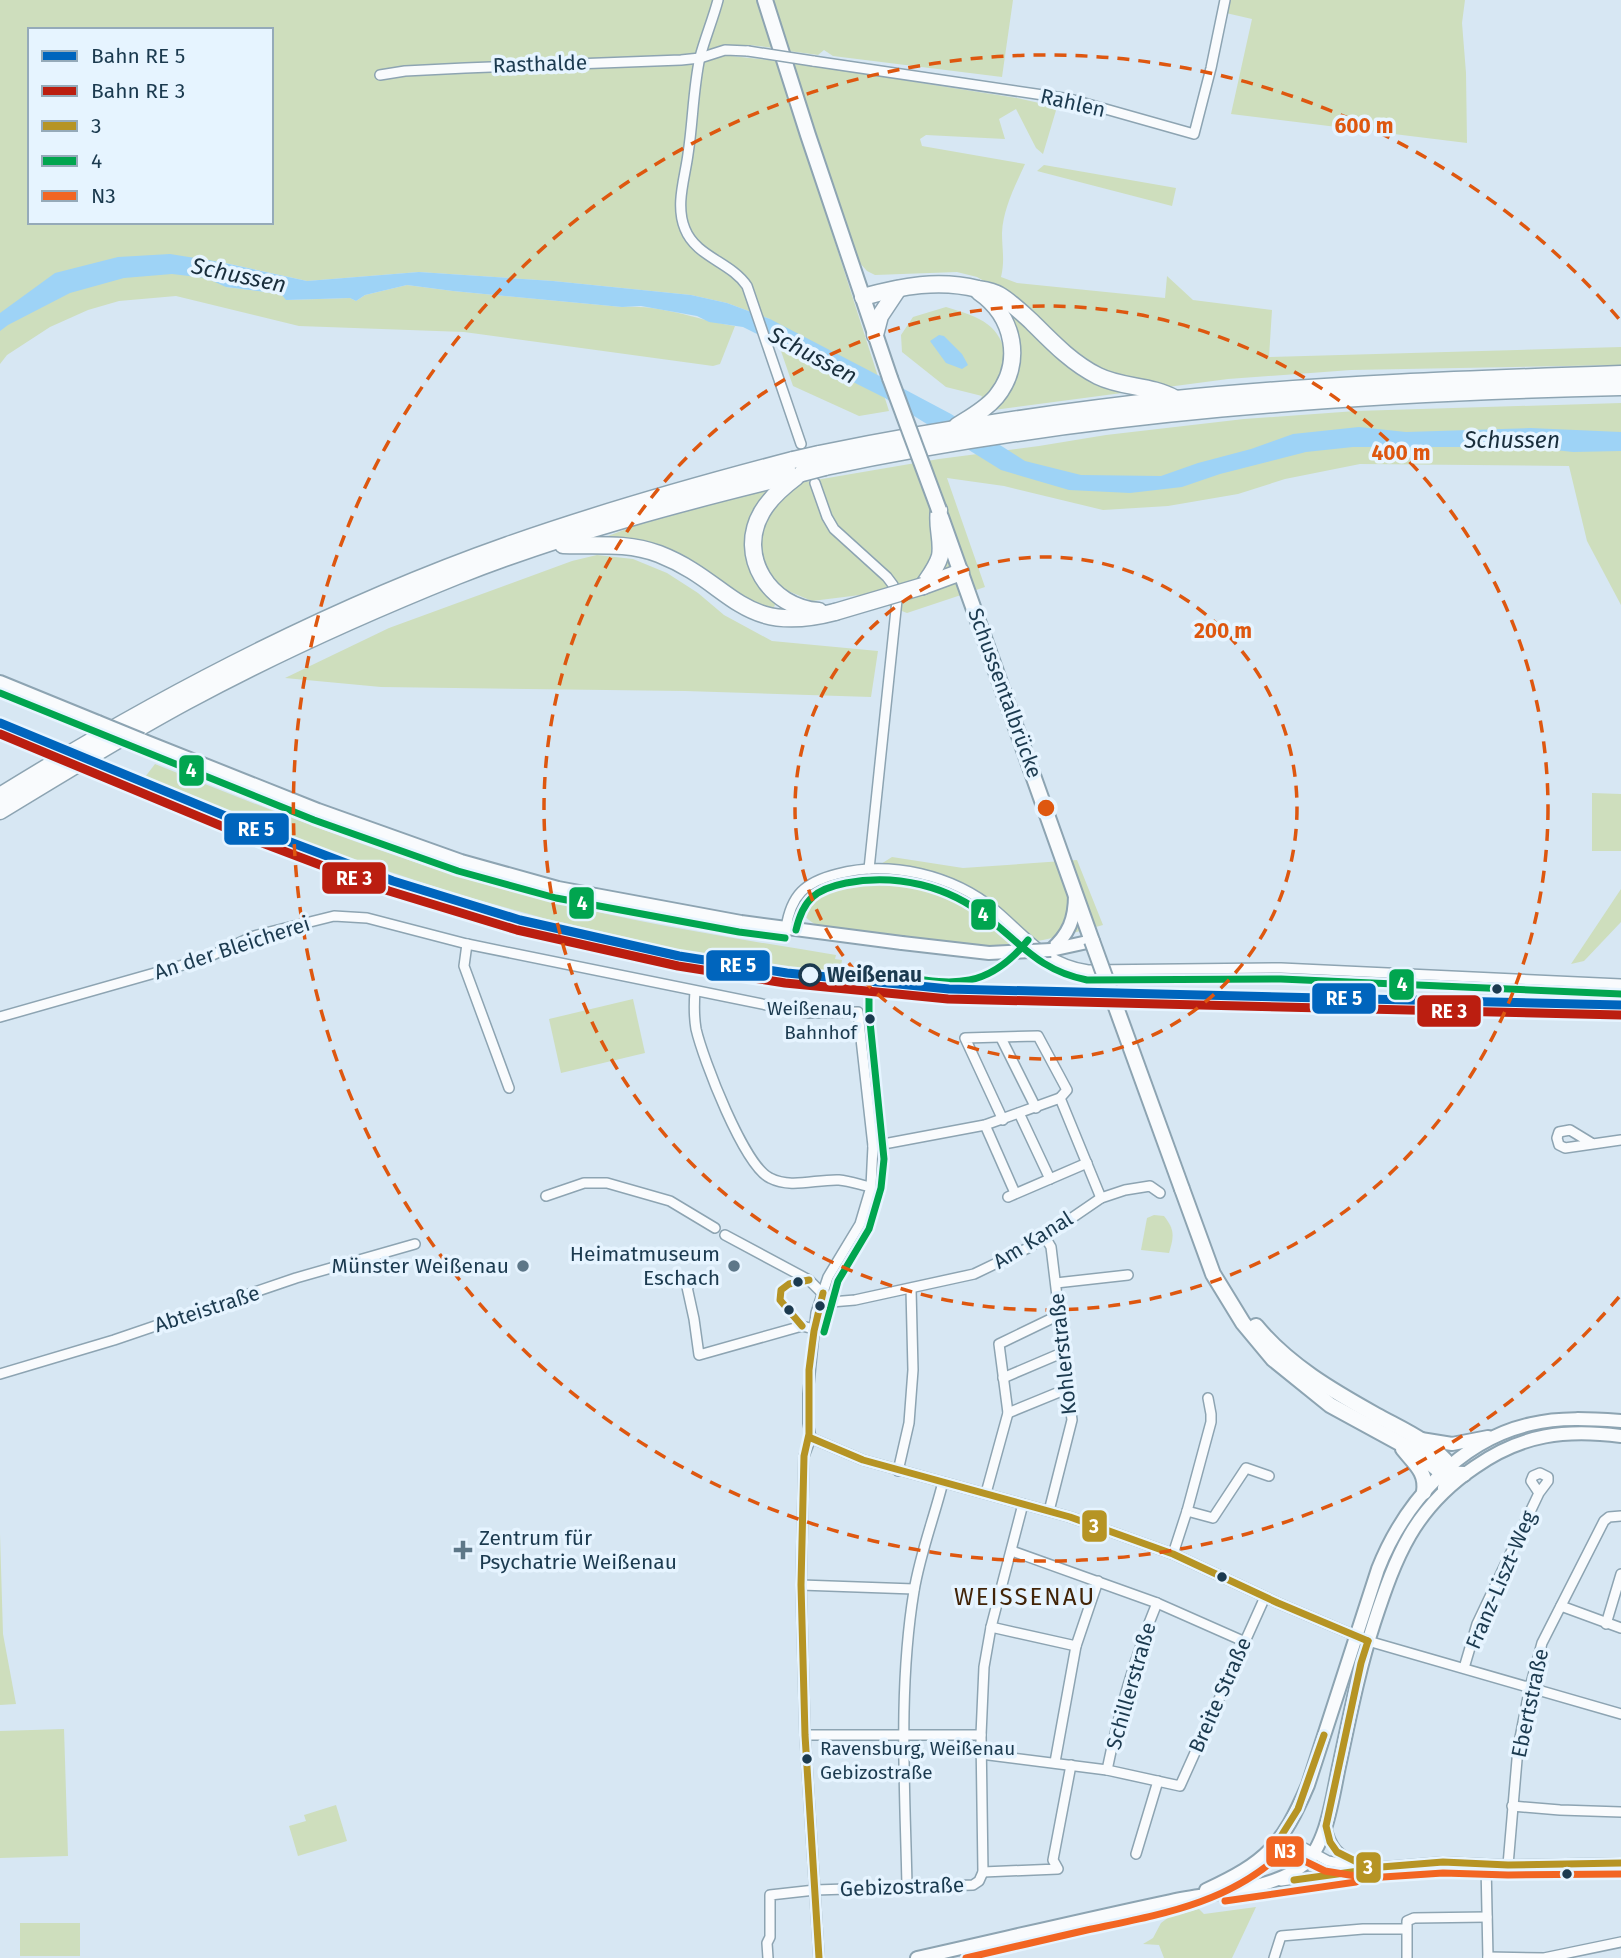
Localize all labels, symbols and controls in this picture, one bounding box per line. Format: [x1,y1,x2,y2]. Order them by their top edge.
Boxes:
legend [28,28,273,224]
text: Bahn RE 5 [91,43,185,69]
street label: Rasthalde [492,49,588,79]
text: Bahn RE 3 [91,78,185,104]
street label: Rahlen [1038,83,1108,123]
text: 3 [91,113,101,139]
text: 600 m [1334,113,1394,139]
text: 4 [91,148,102,174]
text: N3 [91,183,116,209]
water label: Schussen [188,251,289,299]
water label: Schussen [763,320,862,390]
water label: Schussen [1463,426,1560,454]
text: 400 m [1371,440,1431,466]
street label: Schussentalbrücke [962,605,1048,781]
text: 200 m [1194,618,1252,644]
line badge: 4 [178,754,205,787]
text: 4 [186,759,197,782]
centre of rings [1034,796,1058,820]
line badge: RE 5 [223,812,290,846]
text: RE 5 [238,818,274,841]
line badge: RE 3 [321,861,387,895]
text: RE 3 [336,867,372,890]
line badge: 4 [568,886,595,920]
text: 4 [577,892,588,915]
line badge: 4 [970,898,997,931]
text: 4 [978,903,989,926]
street label: An der Bleicherei [151,911,313,985]
line badge: RE 5 [705,949,771,982]
text: RE 5 [720,954,756,977]
place label: Weißenau [827,962,922,988]
marker: Weißenau [799,964,821,986]
line badge: 4 [1388,968,1415,1001]
text: 4 [1397,973,1408,996]
line badge: RE 5 [1311,982,1377,1015]
unlabelled marker [1490,982,1504,996]
text: RE 5 [1326,987,1362,1010]
line badge: RE 3 [1416,994,1482,1028]
place label: Weißenau, Bahnhof [767,997,859,1044]
text: RE 3 [1431,1000,1467,1023]
marker: Weißenau, Bahnhof [863,1012,877,1026]
street label: Am Kanal [988,1205,1078,1275]
place label: Heimatmuseum Eschach [570,1241,720,1291]
place label: Münster Weißenau [332,1253,509,1279]
marker: Münster Weißenau [515,1258,531,1274]
marker: Heimatmuseum Eschach [726,1258,742,1274]
unlabelled marker [791,1275,805,1289]
street label: Abteistraße [151,1280,263,1338]
street label: Kohlerstraße [1044,1292,1082,1416]
unlabelled marker [813,1299,827,1313]
unlabelled marker [782,1303,796,1317]
street label: Franz-Liszt-Weg [1460,1507,1542,1653]
line badge: 3 [1081,1509,1108,1543]
text: 3 [1088,1515,1099,1538]
place label: Zentrum für Psychatrie Weißenau [479,1525,677,1575]
marker: Zentrum für Psychatrie Weißenau [453,1540,473,1560]
unlabelled marker [1215,1570,1229,1584]
district label: WEISSENAU [954,1583,1096,1611]
street label: Schillerstraße [1100,1619,1162,1753]
street label: Breite Straße [1183,1633,1257,1757]
street label: Ebertstraße [1506,1646,1554,1760]
place label: Ravensburg, Weißenau Gebizostraße [820,1737,1015,1784]
marker: Ravensburg, Weißenau Gebizostraße [800,1752,814,1766]
line badge: N3 [1265,1835,1305,1868]
text: N3 [1274,1840,1296,1863]
line badge: 3 [1355,1851,1382,1884]
text: 3 [1362,1856,1373,1879]
unlabelled marker [1560,1867,1574,1881]
street label: Gebizostraße [839,1872,965,1902]

